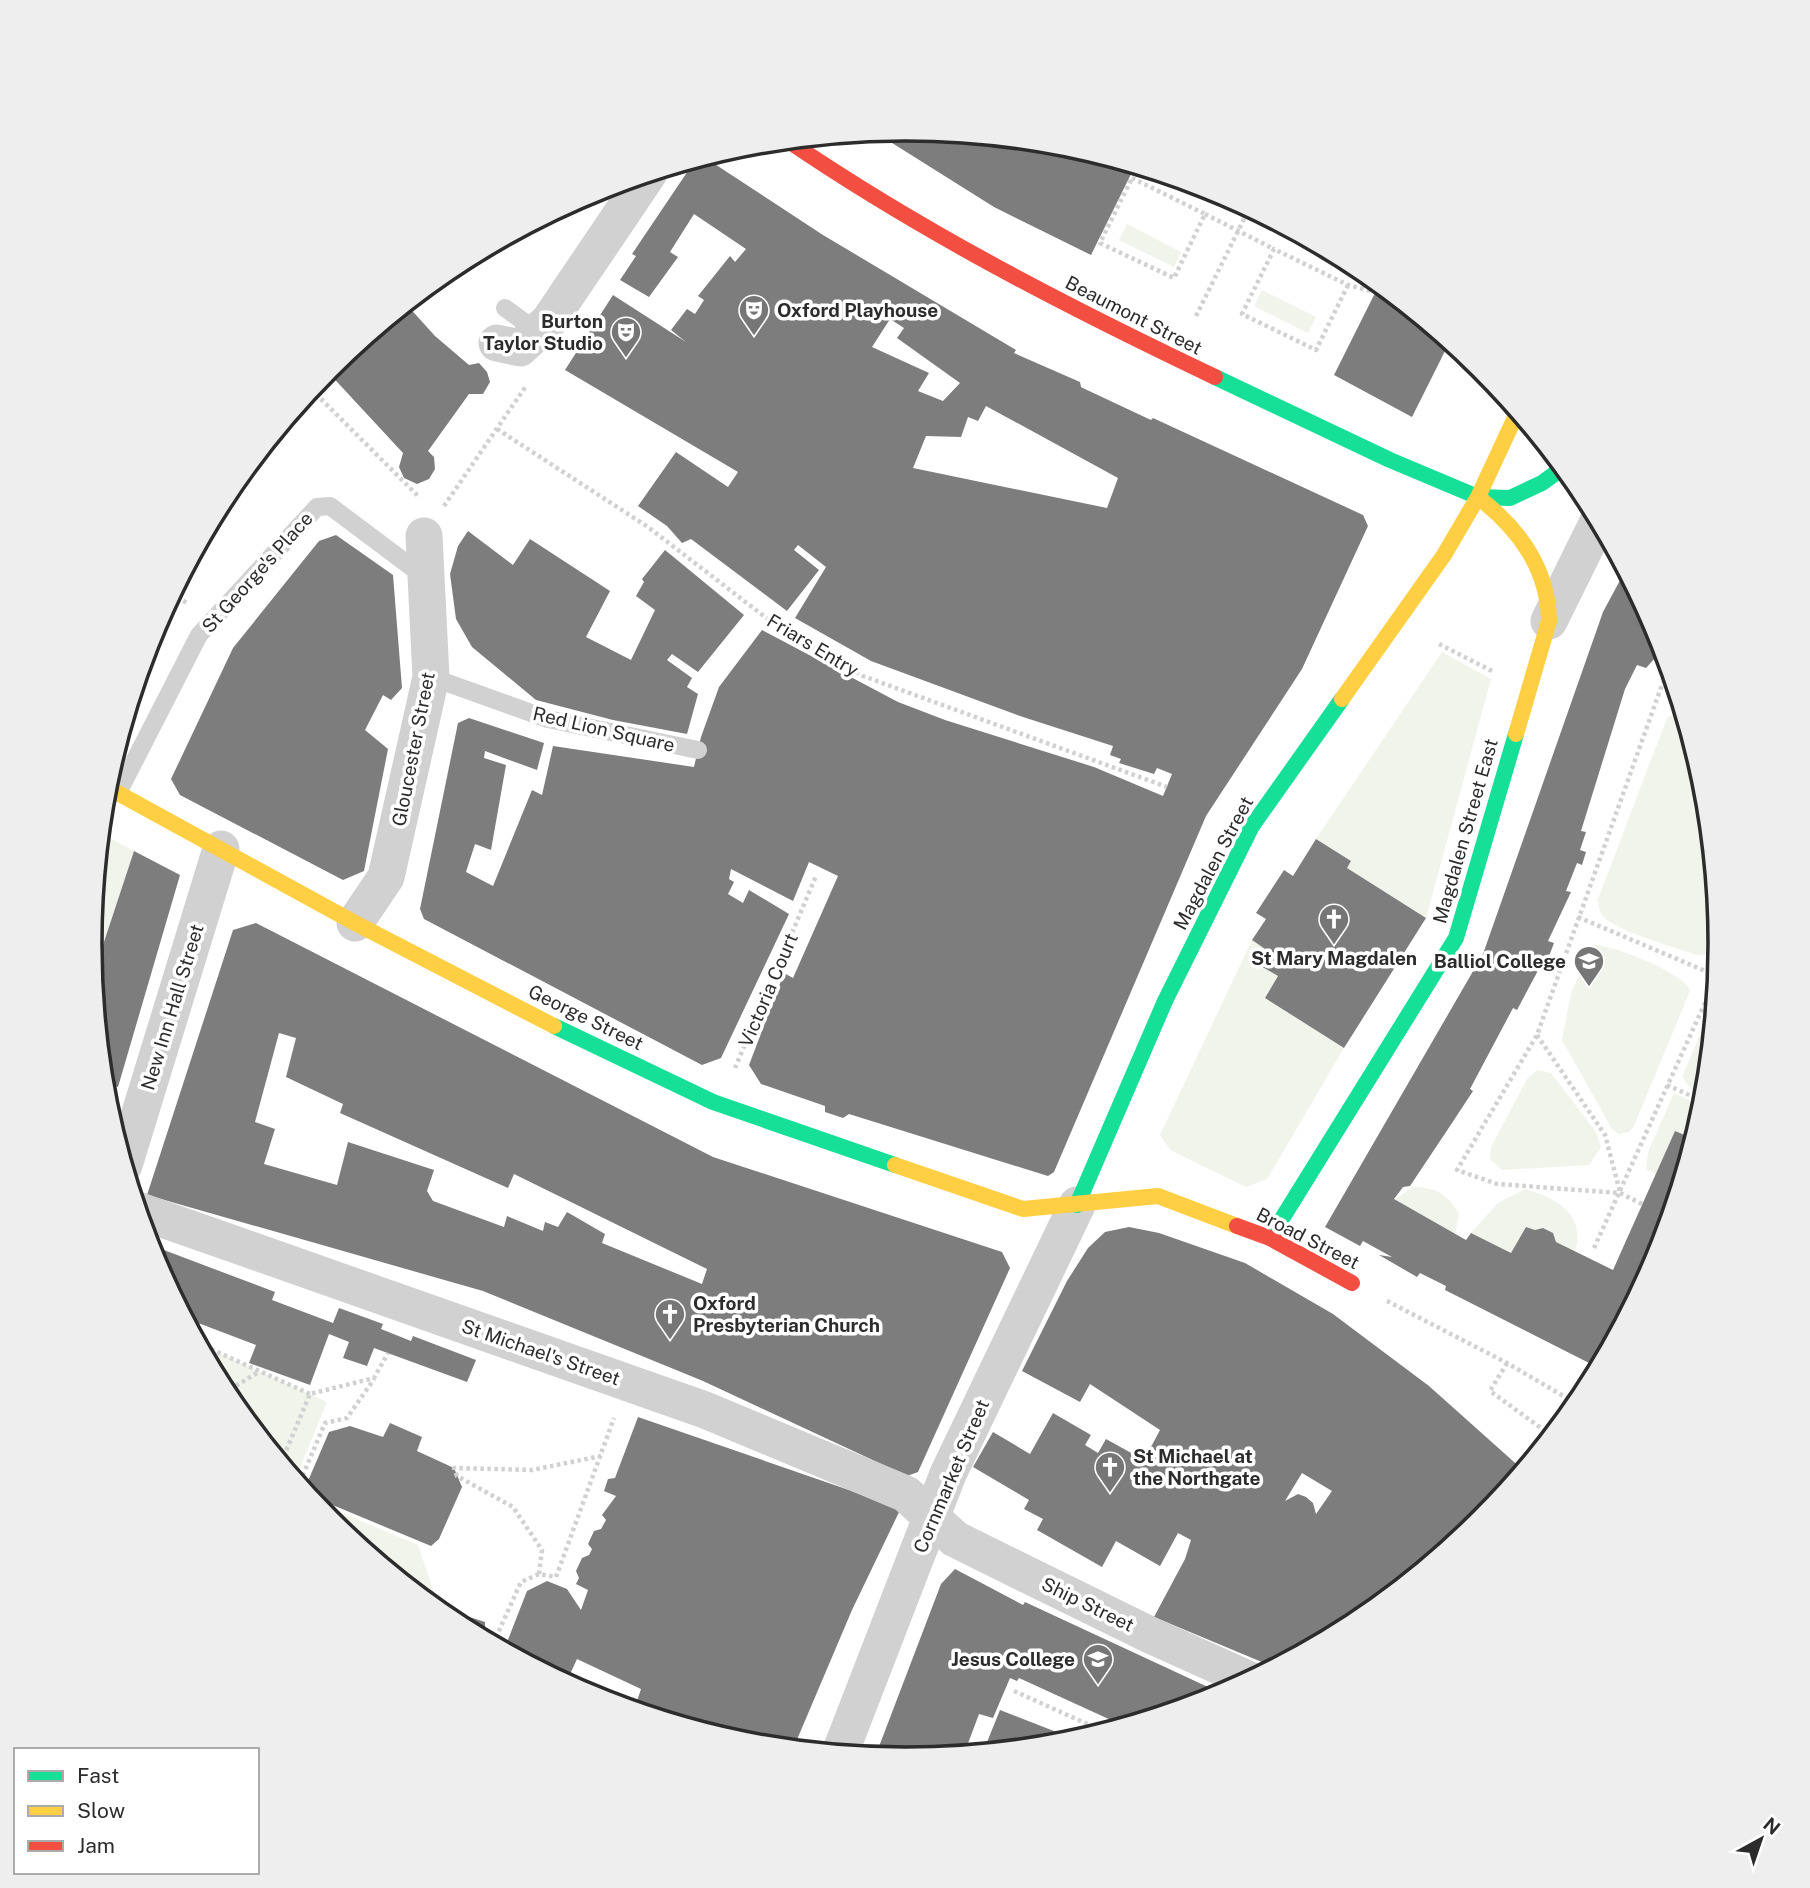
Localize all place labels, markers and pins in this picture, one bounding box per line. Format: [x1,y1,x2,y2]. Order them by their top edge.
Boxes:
theatre icon: Oxford Playhouse [737,293,771,337]
place label: Oxford Playhouse [777,299,938,321]
place label: Burton Taylor Studio [483,310,603,354]
theatre icon: Burton Taylor Studio [609,315,643,359]
church icon: St Mary Magdalen [1317,902,1351,946]
school or university icon: Balliol College [1572,944,1606,988]
place label: St Mary Magdalen [1251,947,1417,969]
place label: Balliol College [1434,950,1566,972]
place label: Oxford Presbyterian Church [693,1292,880,1336]
church icon: Oxford Presbyterian Church [653,1297,687,1341]
place label: St Michael at the Northgate [1133,1445,1260,1489]
church icon: St Michael at the Northgate [1093,1450,1127,1494]
school or university icon: Jesus College [1081,1642,1115,1686]
place label: Jesus College [951,1648,1075,1670]

